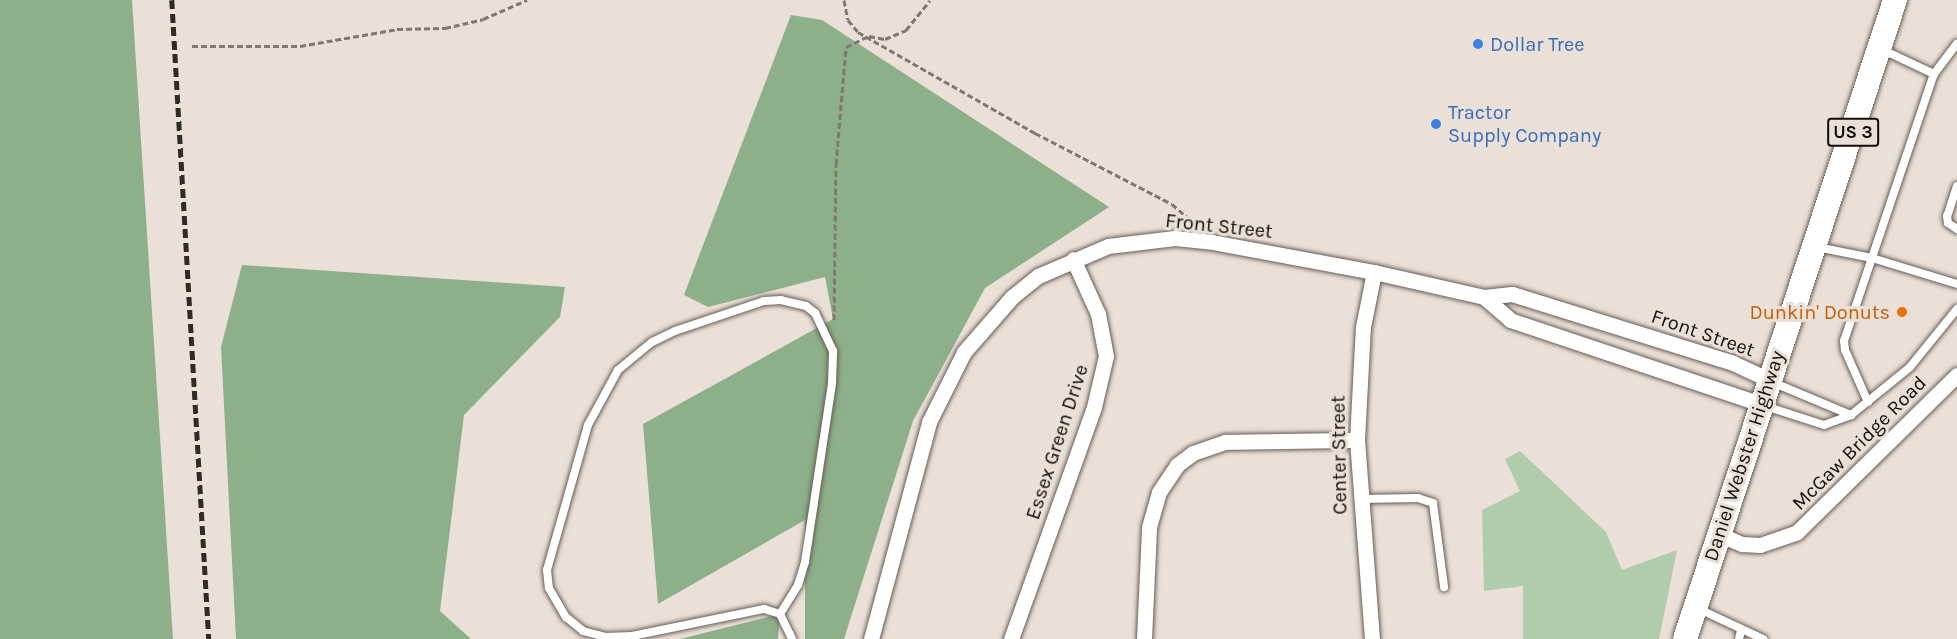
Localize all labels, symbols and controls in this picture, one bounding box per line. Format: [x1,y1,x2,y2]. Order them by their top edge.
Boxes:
place label: Dollar Tree [1490,32,1585,56]
marker: Dollar Tree [1471,37,1485,51]
place label: Tractor Supply Company [1448,100,1601,147]
marker: Tractor Supply Company [1429,117,1443,131]
road number: US 3 [1826,117,1880,147]
street label: Front Street [1164,208,1274,244]
place label: Dunkin' Donuts [1750,300,1890,324]
street label: Front Street [1648,304,1758,362]
marker: Dunkin' Donuts [1895,305,1909,319]
street label: Daniel Webster Highway [1699,348,1789,564]
street label: Essex Green Drive [1021,361,1093,523]
street label: McGaw Bridge Road [1787,371,1931,515]
street label: Center Street [1326,395,1352,515]

